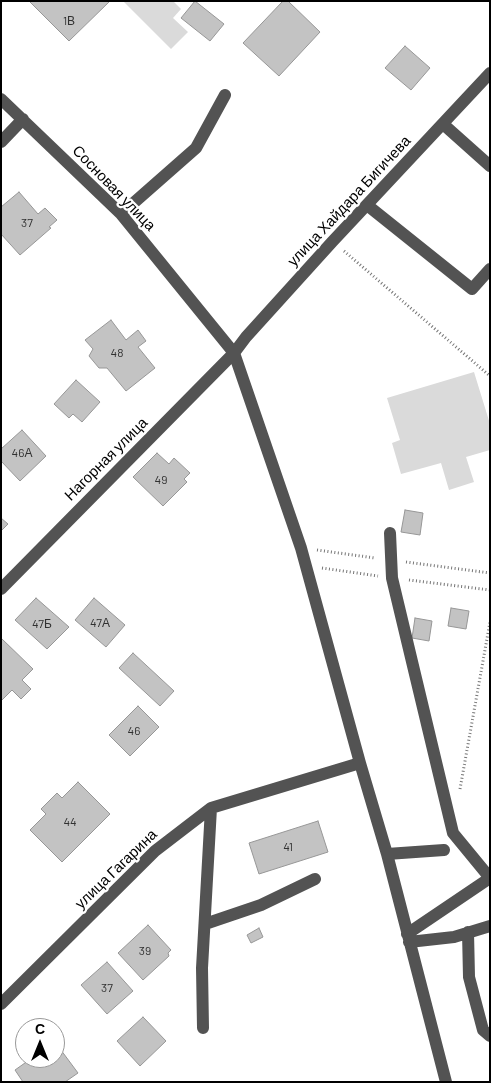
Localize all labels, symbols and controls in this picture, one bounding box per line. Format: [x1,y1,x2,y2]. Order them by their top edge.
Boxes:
house number: 1В [63,14,75,28]
street label: улица Хайдара Бигичева [284,132,414,270]
street label: Сосновая улица [69,142,159,234]
house number: 37 [21,216,33,230]
house number: 48 [111,346,123,360]
street label: Нагорная улица [61,414,151,504]
house number: 46А [12,446,32,460]
house number: 49 [155,473,167,487]
house number: 47А [90,616,110,630]
house number: 47Б [32,617,52,631]
house number: 46 [128,724,140,738]
house number: 44 [63,815,77,829]
street label: улица Гагарина [71,825,161,913]
house number: 41 [283,840,293,854]
house number: 39 [139,944,151,958]
house number: 37 [101,981,113,995]
north arrow [15,1018,65,1068]
text: С [35,1020,45,1037]

